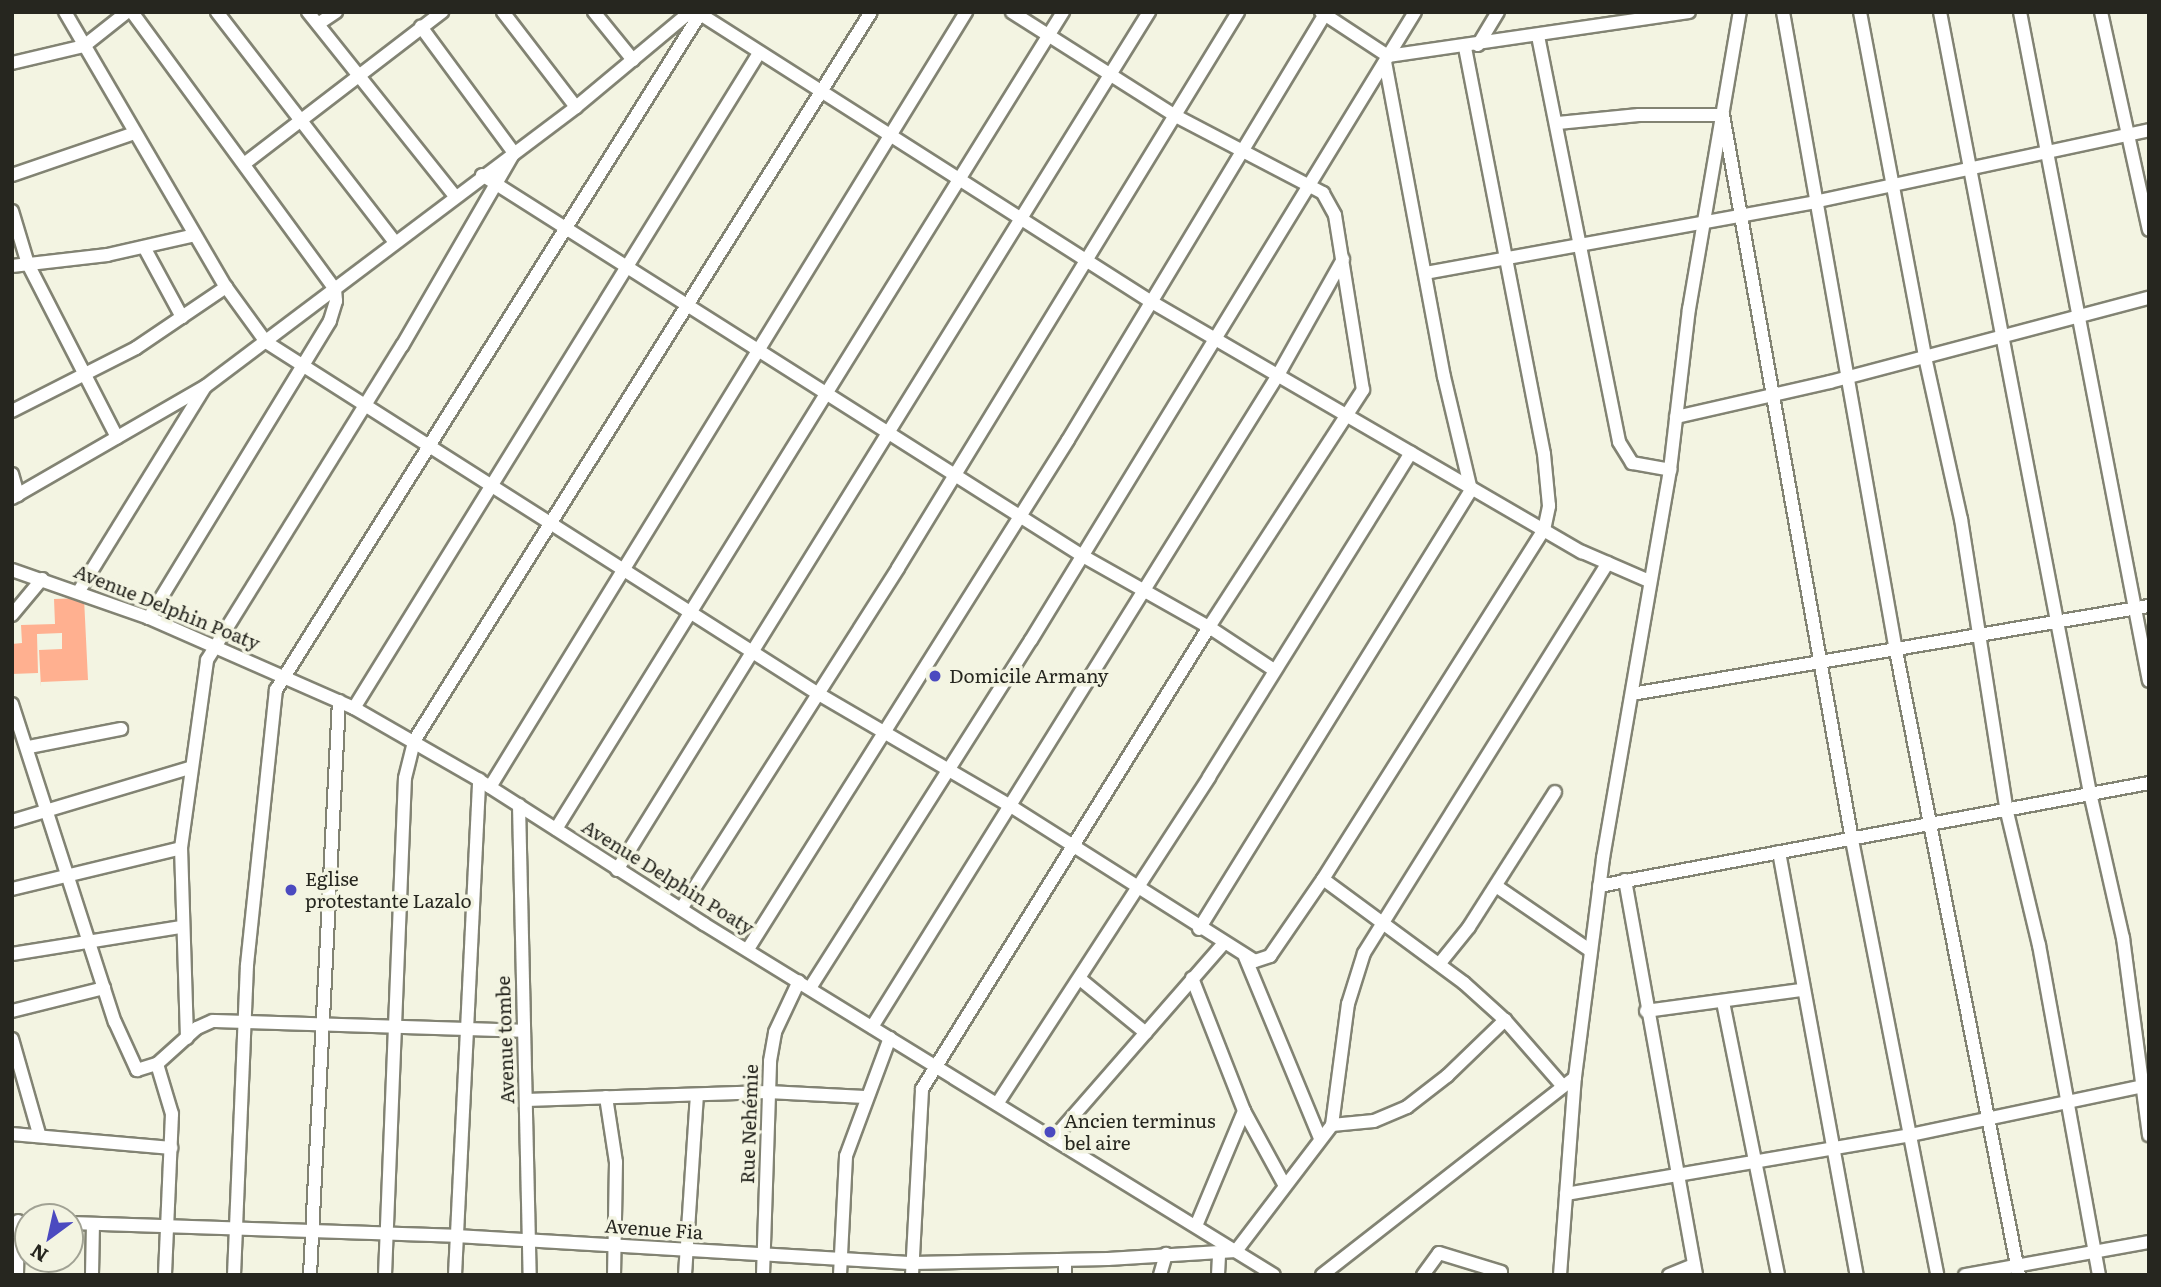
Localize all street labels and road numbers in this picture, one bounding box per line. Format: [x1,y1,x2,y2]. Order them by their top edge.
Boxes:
street label: Avenue Delphin Poaty [71,559,263,655]
street label: Avenue Delphin Poaty [578,815,758,939]
street label: Avenue tombe [491,975,519,1105]
street label: Rue Nehémie [736,1064,762,1184]
street label: Avenue Fia [604,1214,704,1244]

